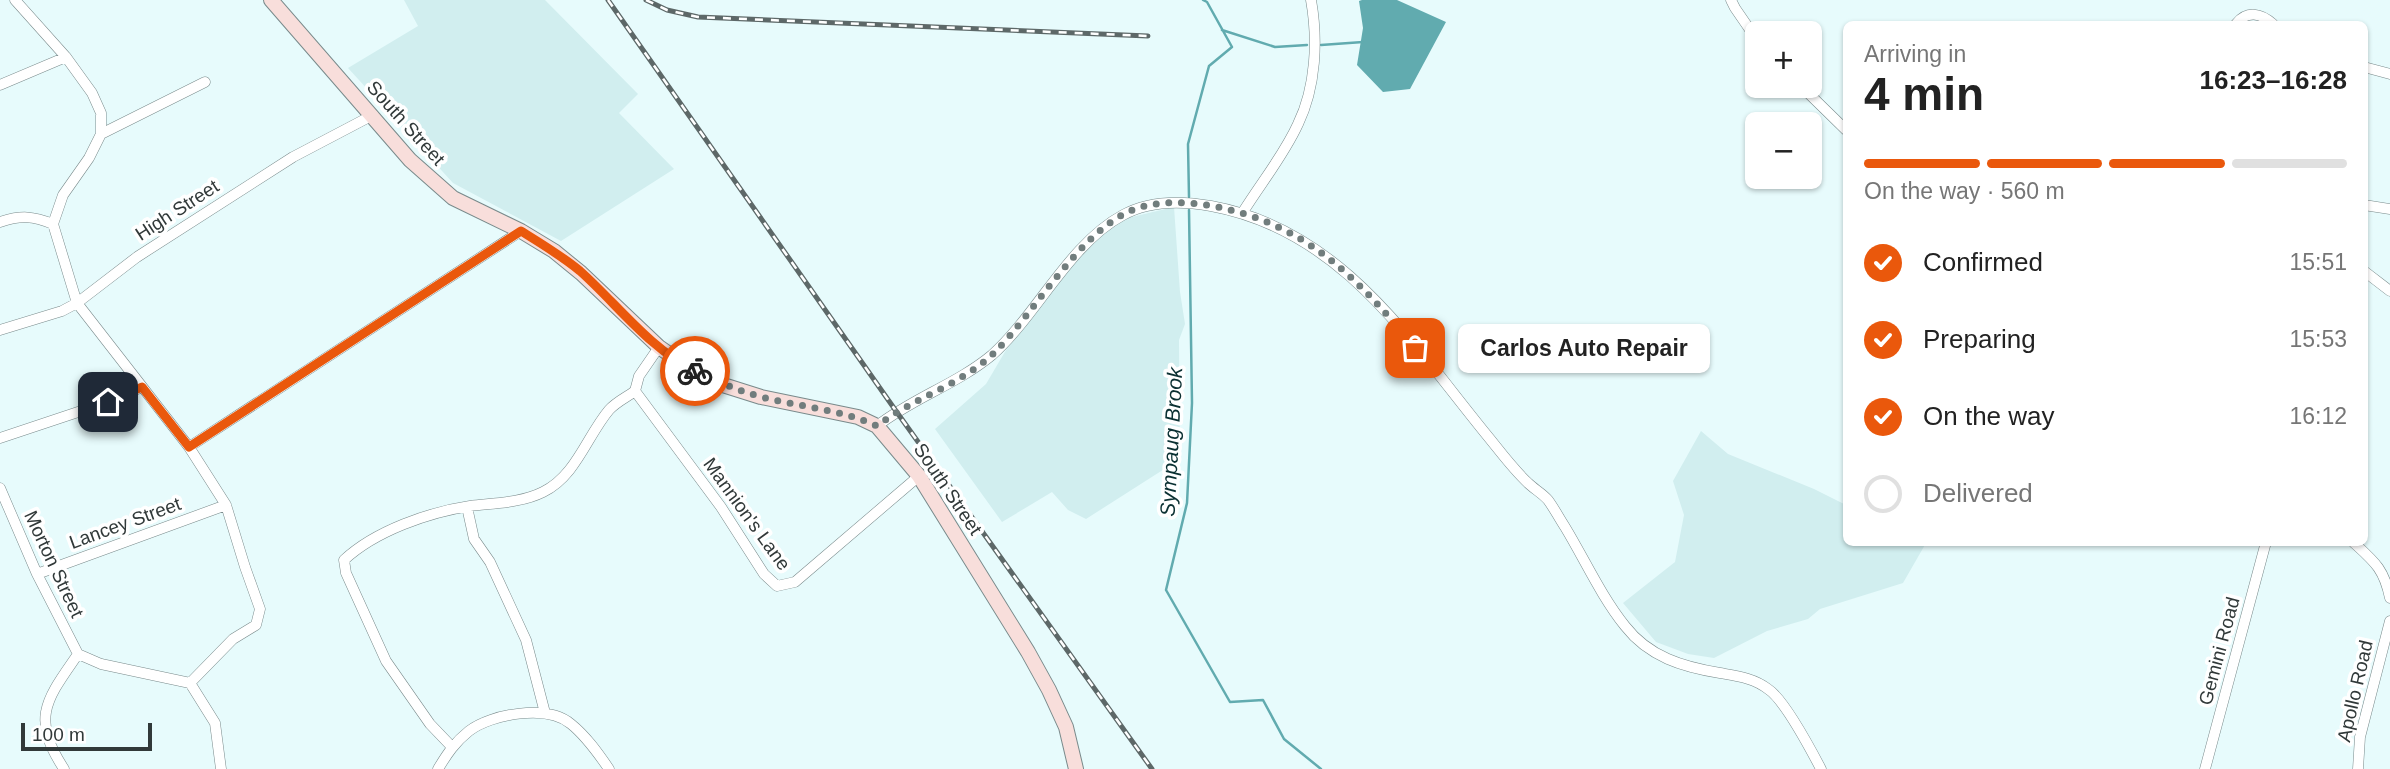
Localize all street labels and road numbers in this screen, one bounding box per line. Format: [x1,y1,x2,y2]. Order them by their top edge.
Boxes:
street label: South Street [363,77,450,170]
street label: High Street [131,175,223,245]
street label: South Street [910,439,987,539]
street label: Mannion's Lane [699,454,795,574]
street label: Lancey Street [66,493,184,553]
street label: Morton Street [20,507,88,621]
street label: Gemini Road [2195,595,2243,707]
street label: Apollo Road [2333,638,2377,744]

